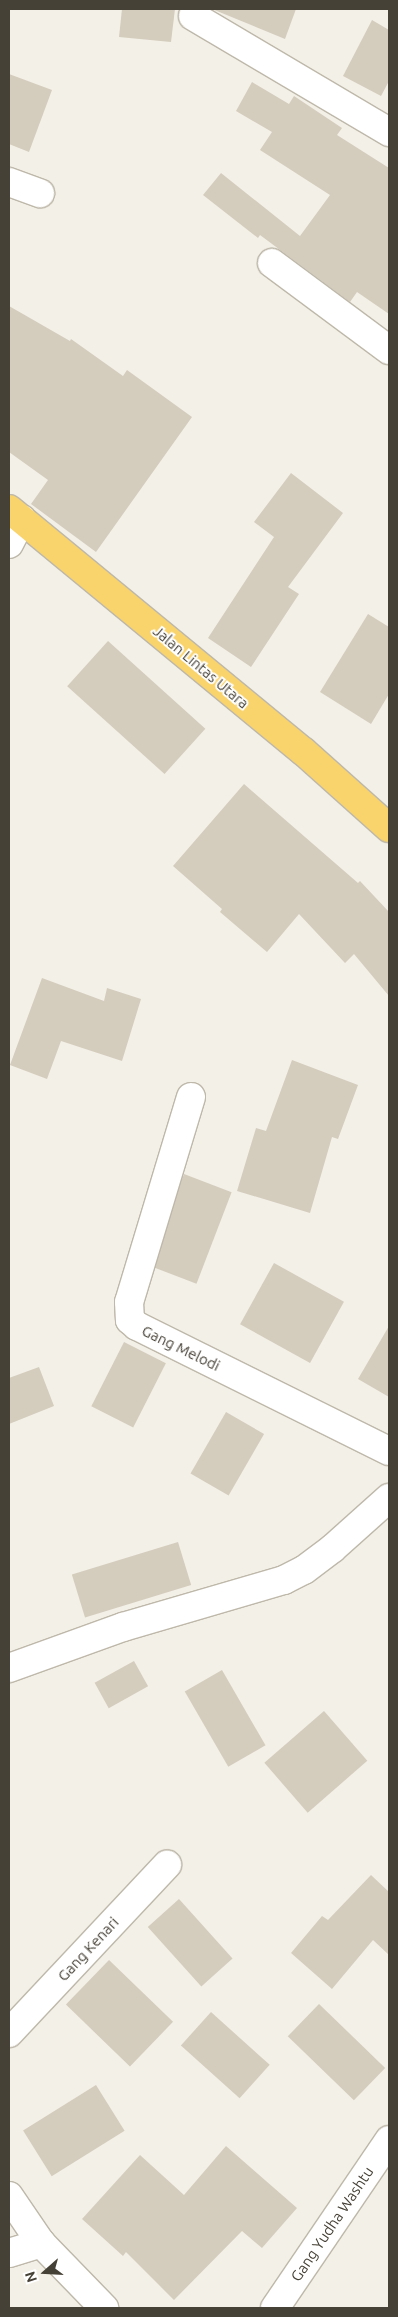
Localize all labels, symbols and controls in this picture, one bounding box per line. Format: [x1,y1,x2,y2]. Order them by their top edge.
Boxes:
street label: Jalan Lintas Utara [150,622,252,712]
street label: Gang Melodi [139,1321,223,1375]
street label: Gang Kenari [54,1913,122,1985]
street label: Gang Yudha Washtu [287,2163,377,2285]
north arrow [20,2247,70,2297]
text: N [22,2269,40,2284]

